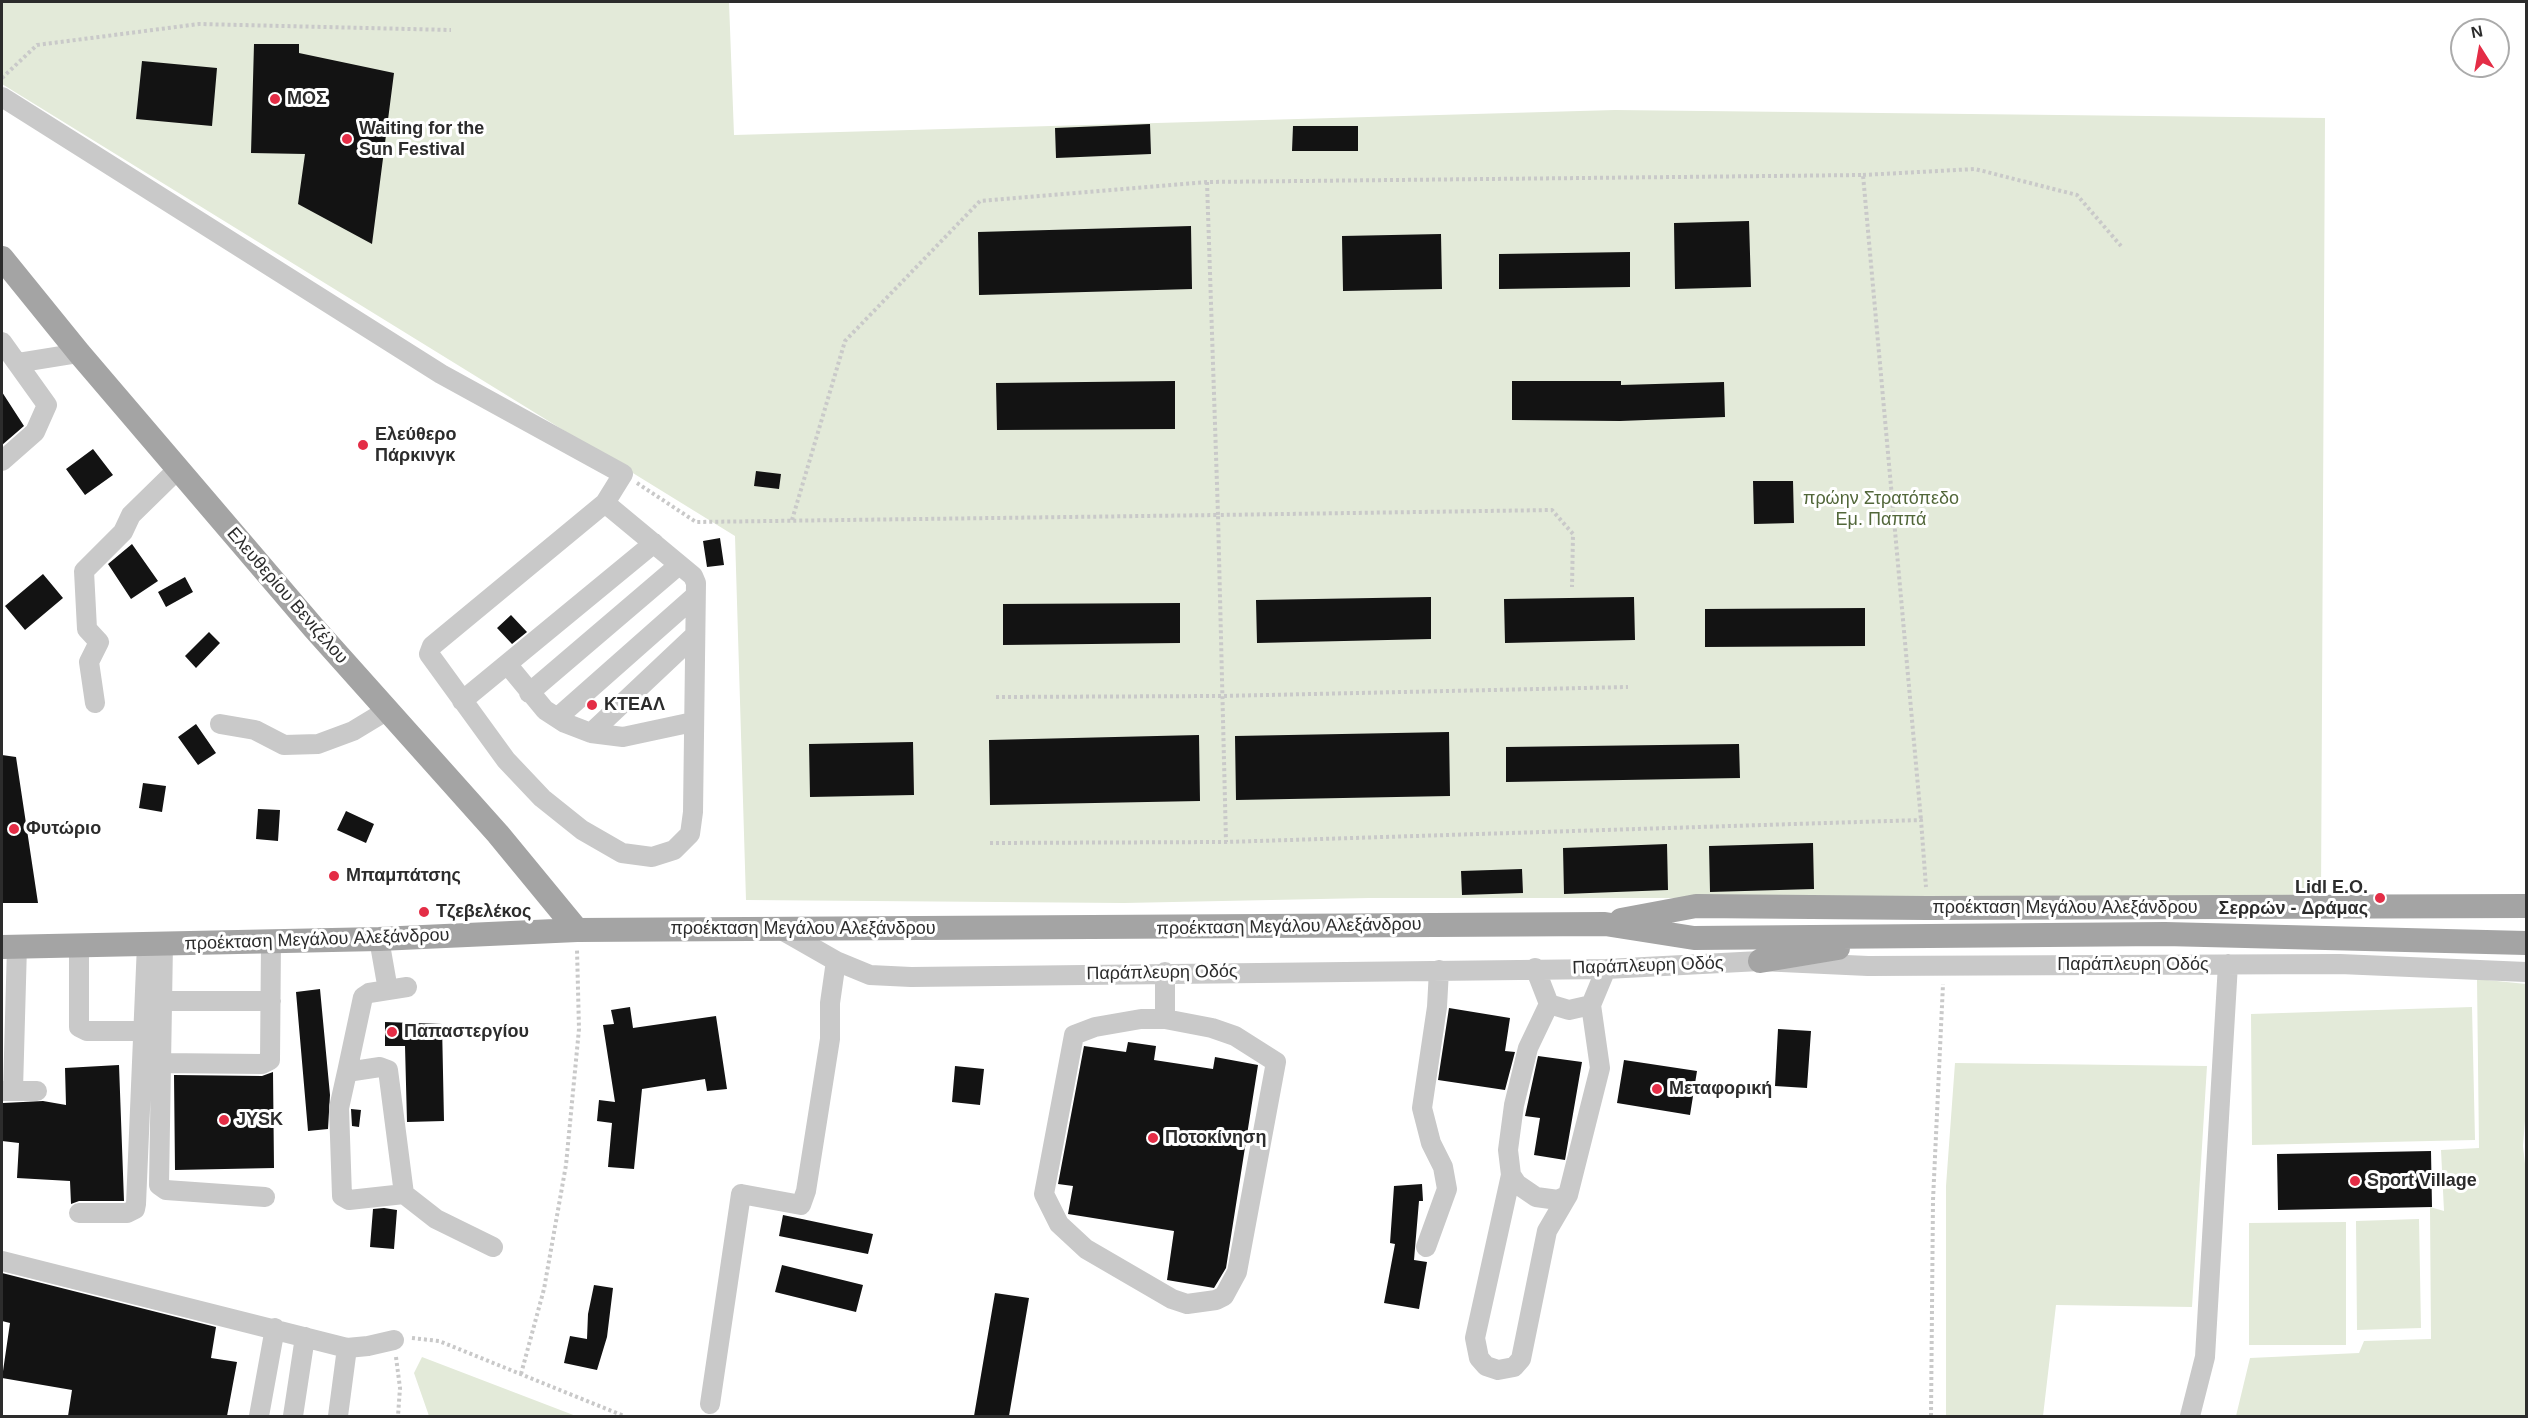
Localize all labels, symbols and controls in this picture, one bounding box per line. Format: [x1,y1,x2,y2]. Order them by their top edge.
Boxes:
north arrow [2450,18,2510,78]
text: N [2470,22,2484,41]
place label: ΜΟΣ [287,88,327,110]
marker: ΜΟΣ [268,92,282,106]
place label: Waiting for the Sun Festival [359,118,484,160]
marker: Waiting for the Sun Festival [340,132,354,146]
place label: Ελεύθερο Πάρκινγκ [375,424,456,466]
marker: Ελεύθερο Πάρκινγκ [356,438,370,452]
park label: πρώην Στρατόπεδο Εμ. Παππά [1803,488,1959,530]
street label: Ελευθερίου Βενιζέλου [222,523,352,669]
place label: ΚΤΕΑΛ [604,694,665,716]
marker: ΚΤΕΑΛ [585,698,599,712]
place label: Φυτώριο [26,818,101,840]
marker: Φυτώριο [7,822,21,836]
place label: Μπαμπάτσης [346,865,461,887]
marker: Μπαμπάτσης [327,869,341,883]
place label: Lidl Ε.Ο. Σερρών - Δράμας [2219,877,2368,920]
marker: Lidl Ε.Ο. Σερρών - Δράμας [2373,891,2387,905]
street label: προέκταση Μεγάλου Αλεξάνδρου [1932,897,2198,919]
place label: Τζεβελέκος [436,901,531,923]
marker: Τζεβελέκος [417,905,431,919]
street label: προέκταση Μεγάλου Αλεξάνδρου [1156,914,1422,940]
street label: προέκταση Μεγάλου Αλεξάνδρου [670,918,936,940]
street label: προέκταση Μεγάλου Αλεξάνδρου [184,925,450,955]
street label: Παράπλευρη Οδός [1572,953,1724,979]
street label: Παράπλευρη Οδός [2057,954,2209,976]
street label: Παράπλευρη Οδός [1086,961,1238,985]
place label: Παπαστεργίου [404,1021,529,1043]
marker: Παπαστεργίου [385,1025,399,1039]
place label: Μεταφορική [1669,1078,1772,1100]
marker: Μεταφορική [1650,1082,1664,1096]
place label: JYSK [236,1109,283,1131]
marker: JYSK [217,1113,231,1127]
place label: Ποτοκίνηση [1165,1127,1266,1149]
marker: Ποτοκίνηση [1146,1131,1160,1145]
place label: Sport Village [2367,1170,2477,1192]
marker: Sport Village [2348,1174,2362,1188]

